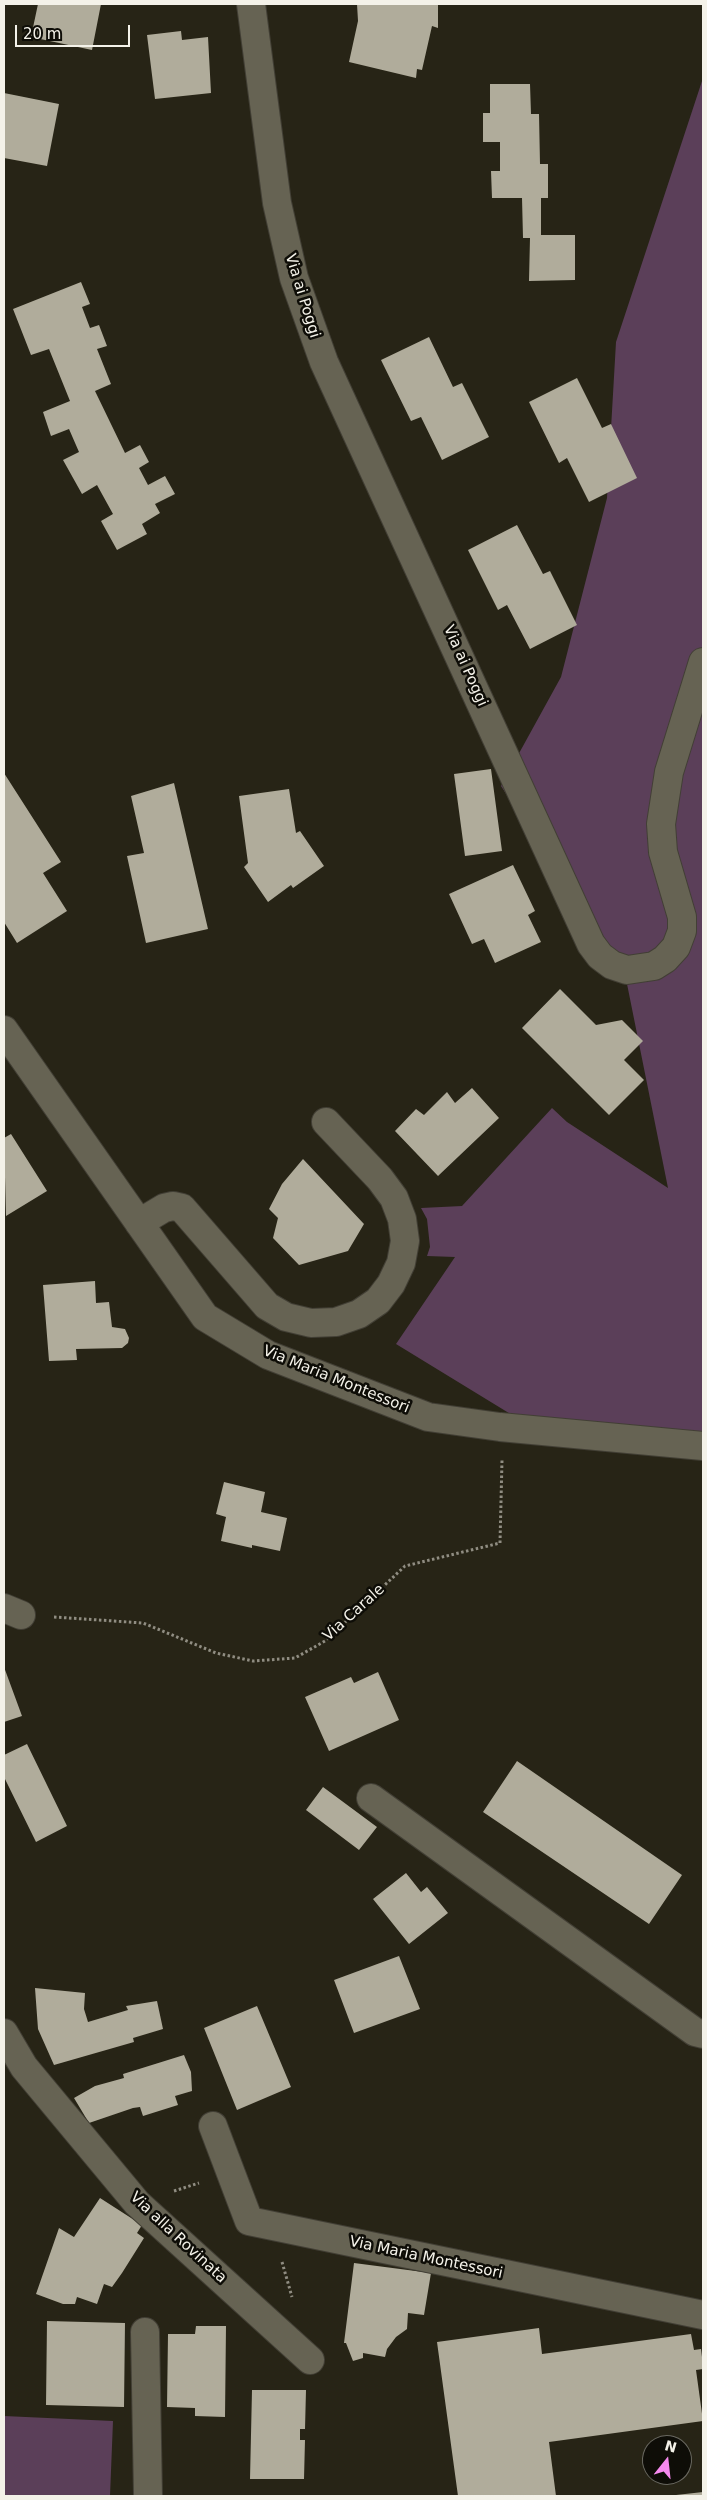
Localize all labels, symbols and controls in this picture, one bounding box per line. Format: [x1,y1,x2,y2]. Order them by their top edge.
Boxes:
scale bar [18,15,132,47]
text: 20 m [23,25,61,43]
street label: Via ai Poggi [281,252,323,340]
street label: Via ai Poggi [439,623,491,709]
street label: Via Maria Montessori [260,1342,412,1418]
street label: Via Carale [320,1581,388,1645]
street label: Via alla Rovinata [126,2189,230,2287]
street label: Via Maria Montessori [348,2233,504,2283]
north arrow [642,2435,692,2485]
text: N [663,2437,679,2456]

